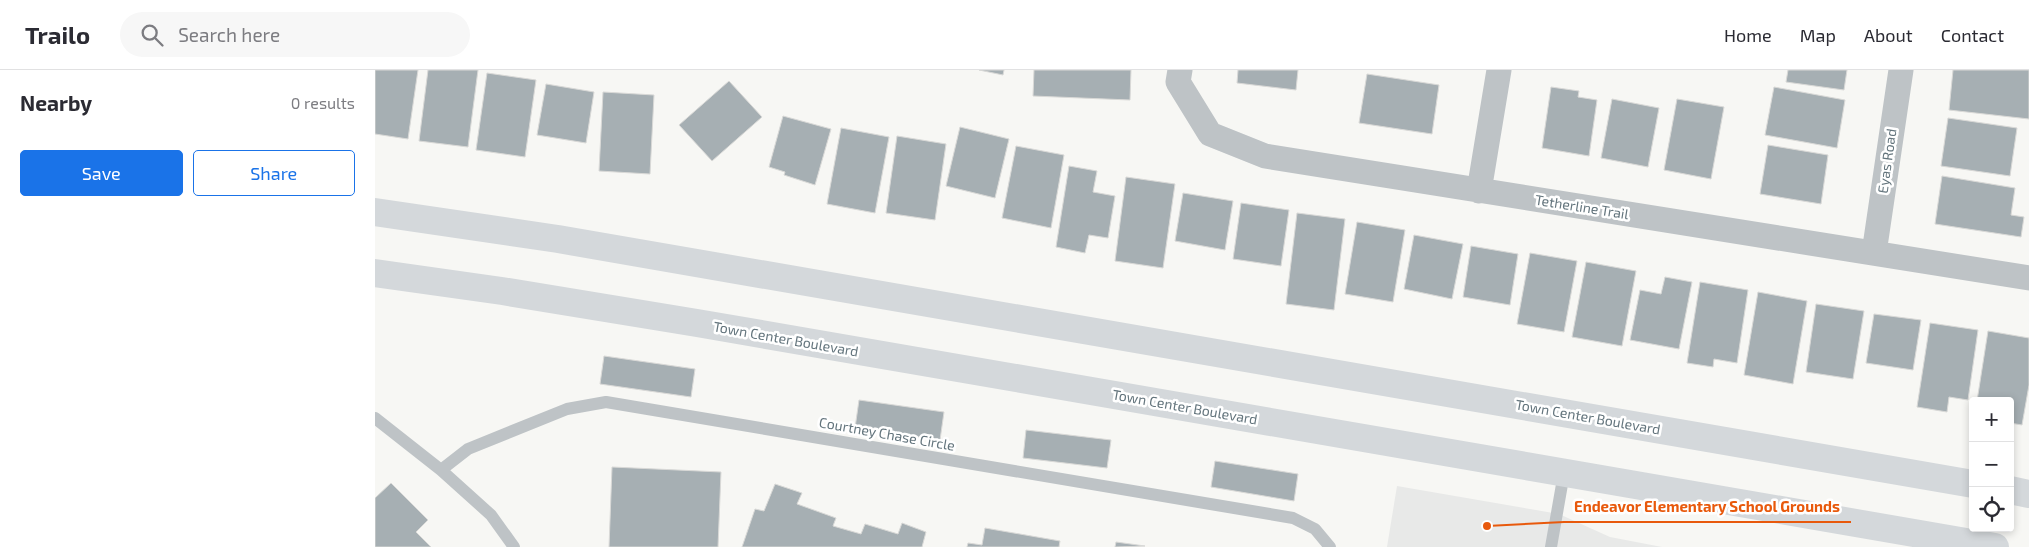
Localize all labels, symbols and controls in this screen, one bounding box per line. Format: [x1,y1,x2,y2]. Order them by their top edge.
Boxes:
search box [120,12,470,57]
text: Trailo [25,20,90,49]
icon: search [138,21,166,49]
text: Search here [178,23,280,46]
text: Home [1724,24,1772,46]
text: Map [1800,24,1836,46]
text: About [1864,24,1913,46]
text: Contact [1941,24,2004,46]
text: Nearby [20,90,92,115]
text: 0 results [291,93,355,112]
street label: Eyas Road [1874,127,1899,194]
button: Save [20,150,183,196]
button: Share [193,150,355,196]
street label: Tetherline Trail [1534,191,1631,222]
street label: Town Center Boulevard [712,317,860,360]
street label: Town Center Boulevard [1111,385,1259,428]
street label: Town Center Boulevard [1514,395,1662,438]
map controls [1969,397,2014,532]
button: + [1969,397,2014,442]
street label: Courtney Chase Circle [818,413,956,454]
button: − [1969,442,2014,487]
button: locate [1969,487,2014,532]
callout: Endeavor Elementary School Grounds [1564,492,1851,522]
text: Endeavor Elementary School Grounds [1574,497,1840,516]

